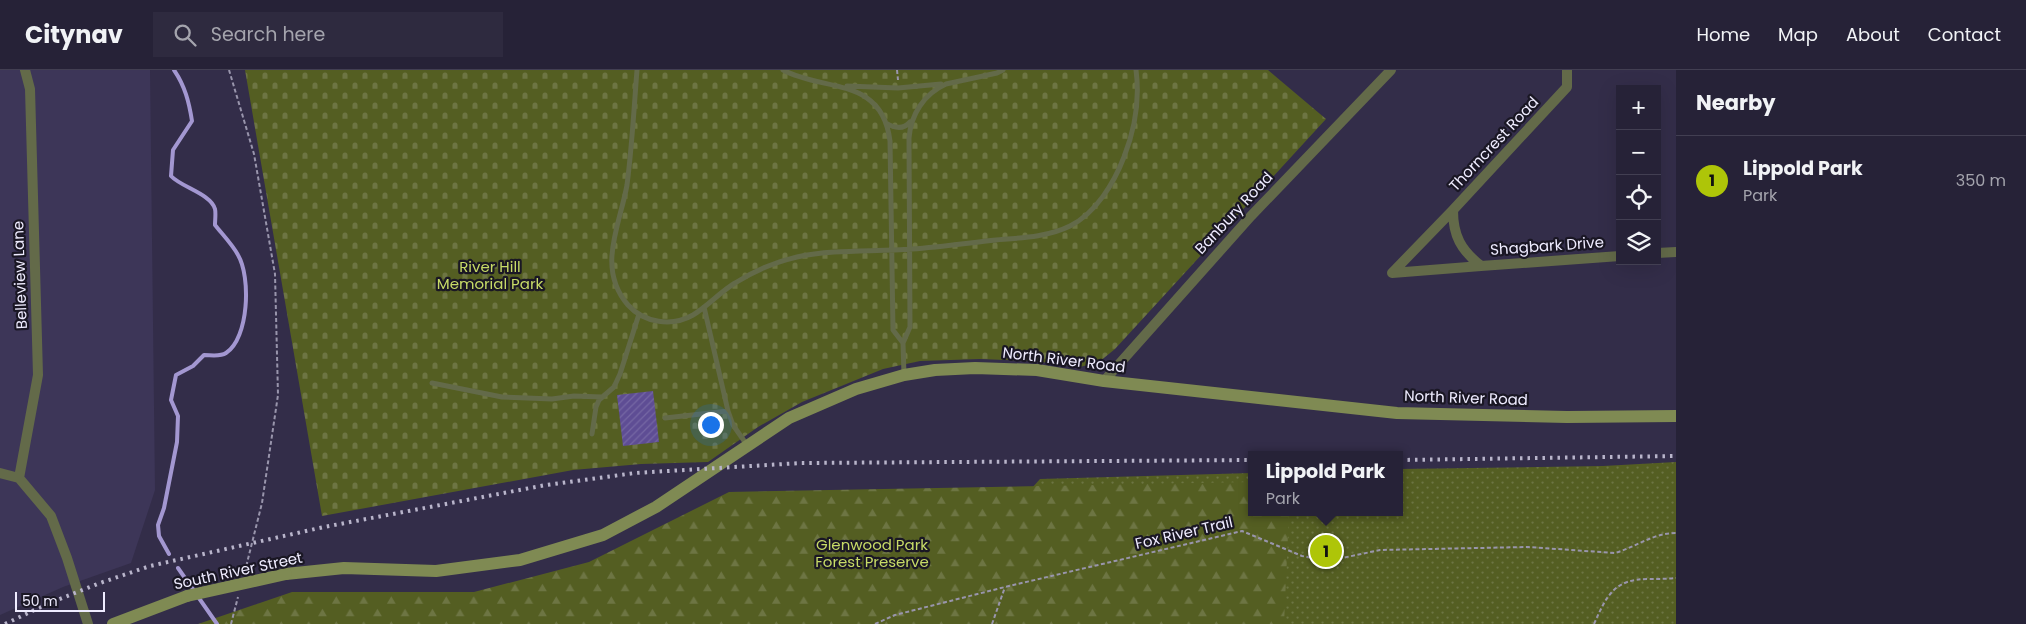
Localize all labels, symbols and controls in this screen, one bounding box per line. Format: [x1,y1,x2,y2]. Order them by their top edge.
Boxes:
search box [153,12,503,57]
text: Citynav [25,18,123,51]
icon: search [171,21,199,49]
text: Search here [211,21,325,48]
text: Home [1696,22,1750,47]
text: Map [1778,22,1818,47]
text: About [1846,22,1900,47]
text: Contact [1928,22,2001,47]
map controls [1616,85,1661,265]
button: + [1616,85,1661,130]
text: Nearby [1696,88,1776,117]
street label: Thorncrest Road [1444,92,1543,196]
button: − [1616,130,1661,175]
text: Lippold Park [1743,155,1863,182]
street label: Banbury Road [1190,167,1277,258]
text: 1 [1709,169,1715,192]
text: 350 m [1956,169,2006,192]
button: locate [1616,175,1661,220]
text: Park [1743,184,1777,207]
street label: Belleview Lane [7,220,32,330]
button: layers [1616,220,1661,265]
street label: Shagbark Drive [1489,231,1605,260]
park label: River Hill Memorial Park [437,256,544,294]
street label: North River Road [1001,342,1127,377]
street label: North River Road [1404,385,1528,410]
your location [698,412,724,438]
popup [1248,451,1403,516]
text: Lippold Park [1266,458,1385,485]
text: Park [1266,487,1300,510]
street label: Fox River Trail [1133,511,1235,554]
pin: 1 [1310,532,1342,570]
park label: Glenwood Park Forest Preserve [815,534,929,572]
street label: South River Street [172,547,304,594]
scale bar [15,589,105,612]
text: 50 m [22,591,58,611]

